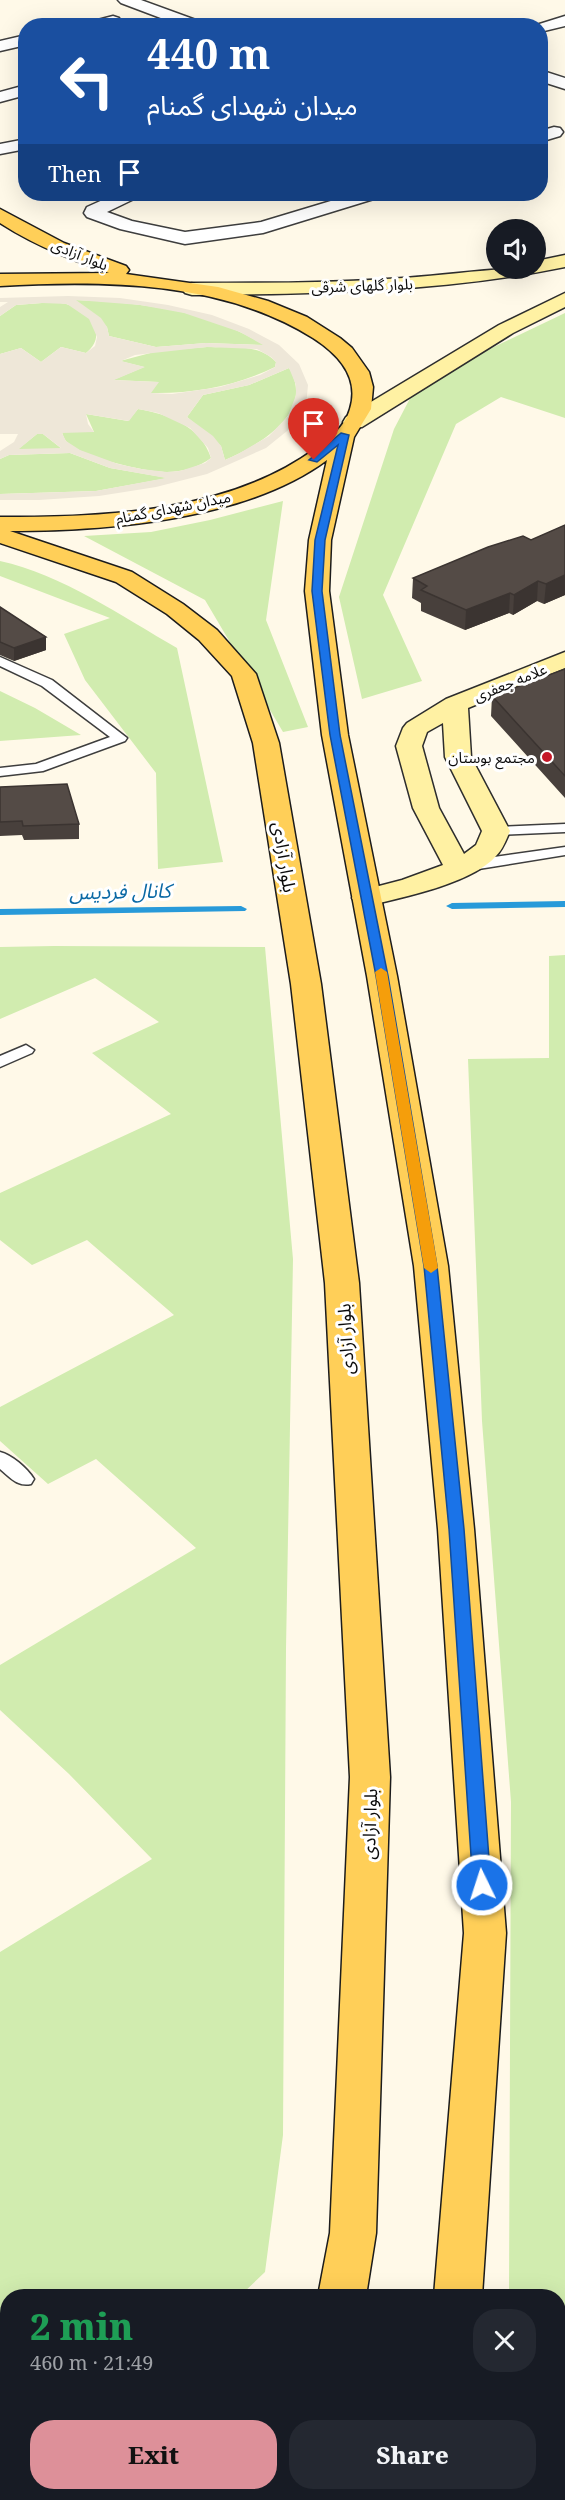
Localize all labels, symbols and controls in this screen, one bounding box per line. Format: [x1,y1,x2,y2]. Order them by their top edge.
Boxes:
text: 440 m [147,24,271,81]
icon: left [48,42,126,120]
text: میدان شهدای گمنام [147,86,358,123]
icon: arrive [113,156,146,189]
text: Then [48,158,101,188]
map controls [486,219,546,279]
button: sound [486,219,546,279]
street label: بلوار آزادی [49,234,111,274]
street label: بلوار گلهای شرقی [311,273,413,297]
pin [288,398,339,460]
icon: arrive [297,407,330,440]
street label: میدان شهدای گمنام [114,486,233,530]
street label: علامه جعفری [471,658,550,706]
place label: مجتمع بوستان [448,747,535,770]
marker: مجتمع بوستان [540,750,554,764]
street label: بلوار آزادی [268,820,302,894]
water label: کانال فردیس [69,877,175,905]
street label: بلوار آزادی [331,1303,359,1375]
street label: بلوار آزادی [356,1788,382,1860]
position arrow [450,1853,514,1917]
text: 2 min [30,2302,133,2351]
button: close [473,2309,536,2372]
text: 460 m · 21:49 [30,2349,153,2376]
button: Exit [30,2420,277,2489]
button: Share [289,2420,536,2489]

